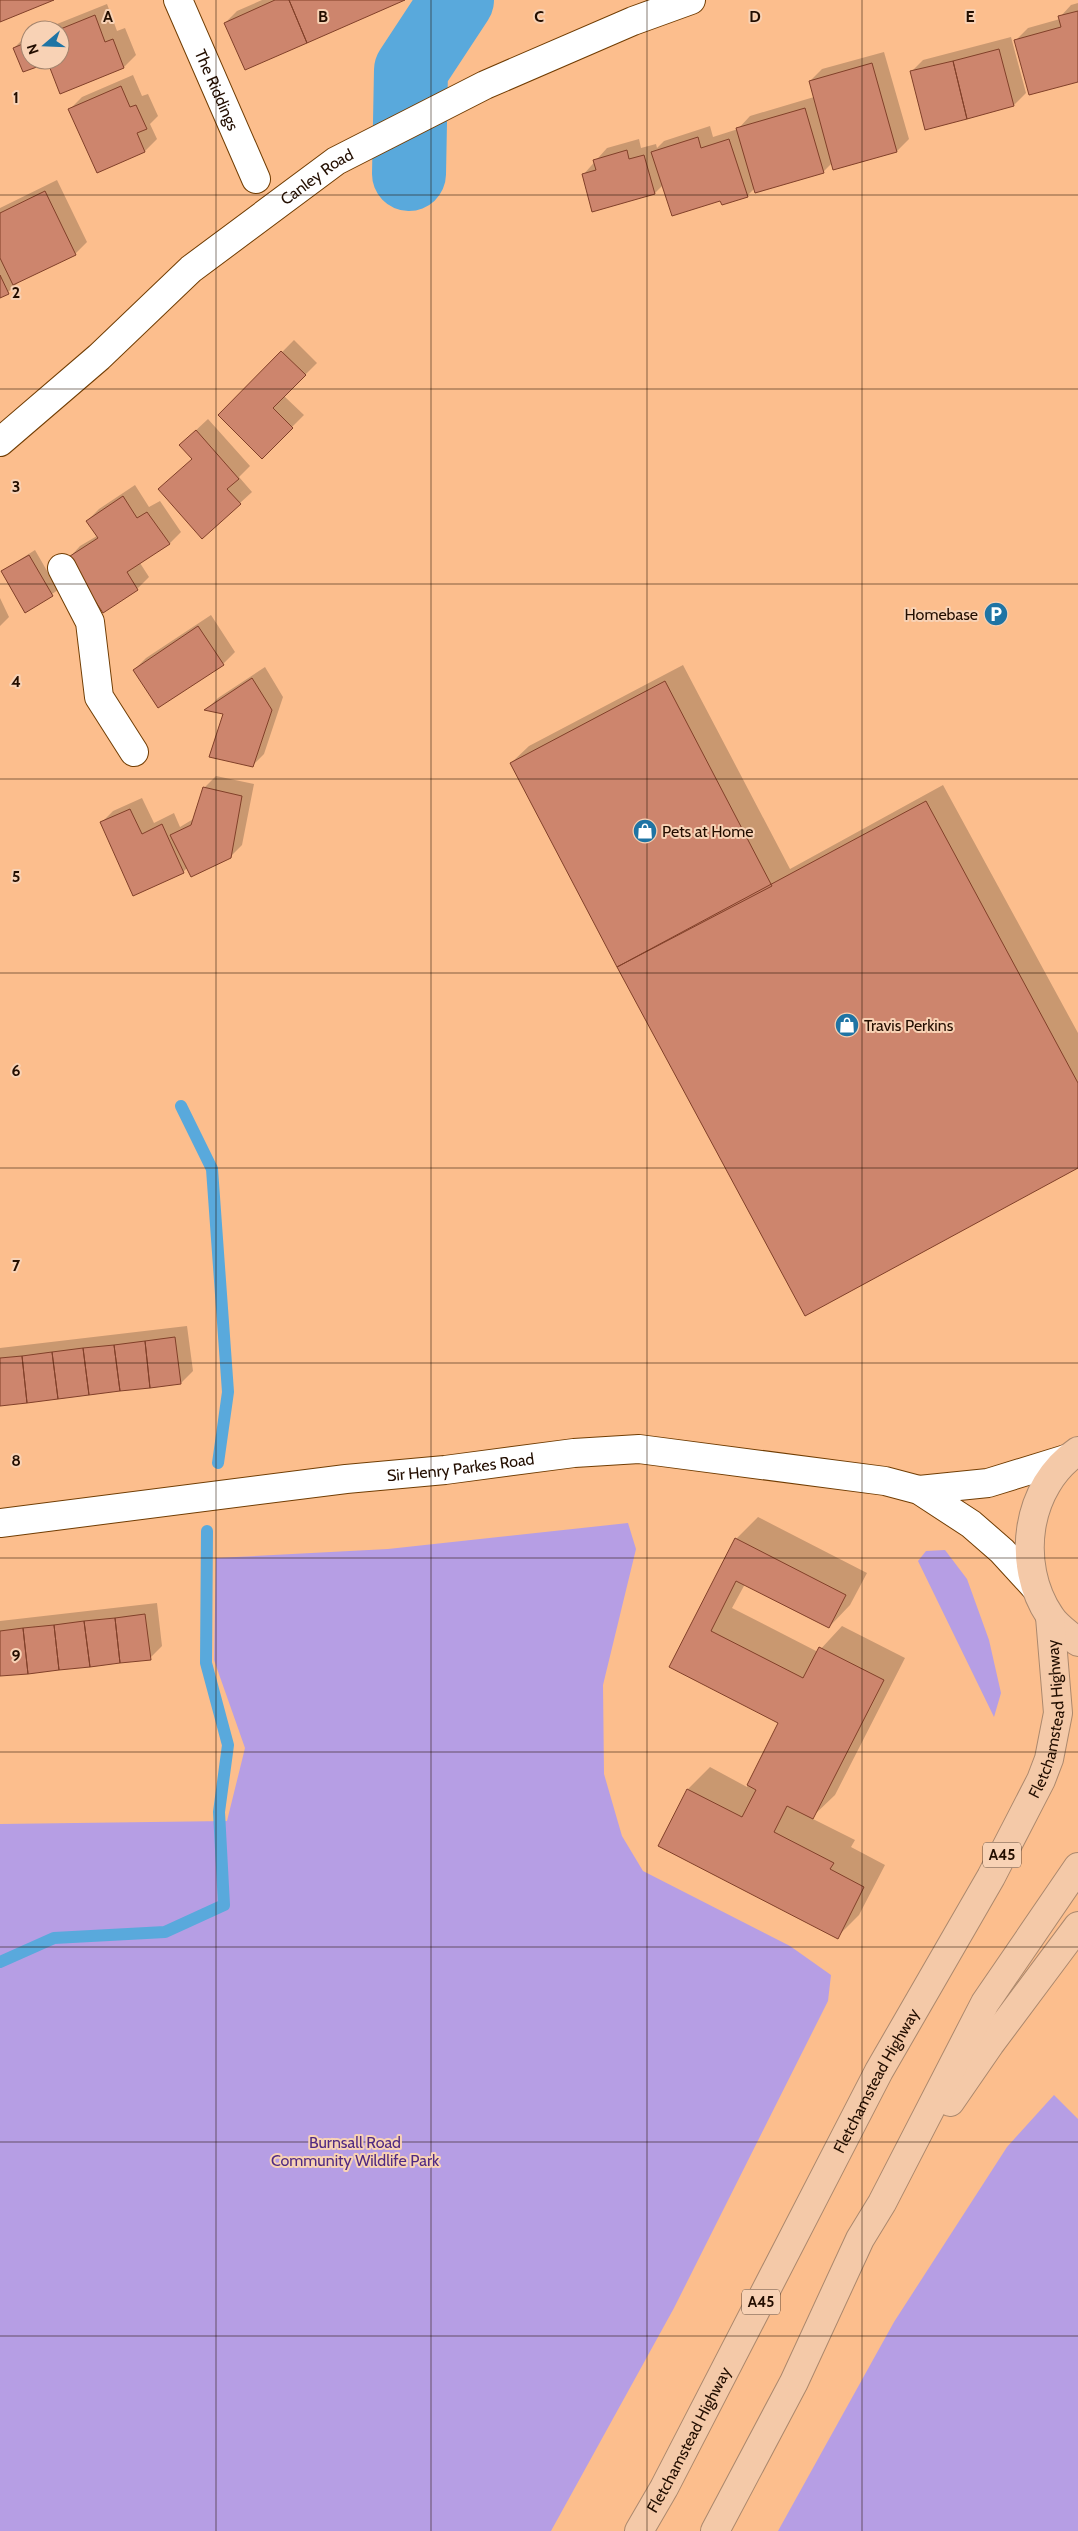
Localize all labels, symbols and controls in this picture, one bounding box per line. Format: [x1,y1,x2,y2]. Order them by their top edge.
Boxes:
text: A [103,7,113,26]
text: B [318,7,328,26]
text: C [534,7,544,26]
text: D [749,7,761,26]
text: E [965,7,975,26]
north arrow [20,20,70,70]
text: N [23,42,43,57]
street label: The Riddings [191,47,243,134]
text: 1 [13,88,19,107]
street label: Canley Road [277,145,356,209]
text: 2 [12,283,20,302]
text: 3 [12,477,20,496]
parking icon: Homebase [983,601,1009,627]
place label: Homebase [905,605,978,624]
text: 4 [11,672,21,691]
shop icon: Pets at Home [632,818,658,844]
place label: Pets at Home [662,822,753,841]
text: 5 [12,867,20,886]
shop icon: Travis Perkins [834,1012,860,1038]
place label: Travis Perkins [864,1016,954,1035]
text: 6 [12,1061,21,1080]
text: 7 [12,1256,21,1275]
street label: Sir Henry Parkes Road [386,1449,535,1485]
text: 8 [11,1451,21,1470]
street label: Fletchamstead Highway [1024,1639,1068,1801]
text: 9 [12,1646,21,1665]
road number: A45 [983,1842,1021,1868]
street label: Fletchamstead Highway [829,2005,923,2156]
park label: Burnsall Road Community Wildlife Park [271,2133,440,2170]
road number: A45 [742,2290,780,2314]
street label: Fletchamstead Highway [643,2364,735,2516]

